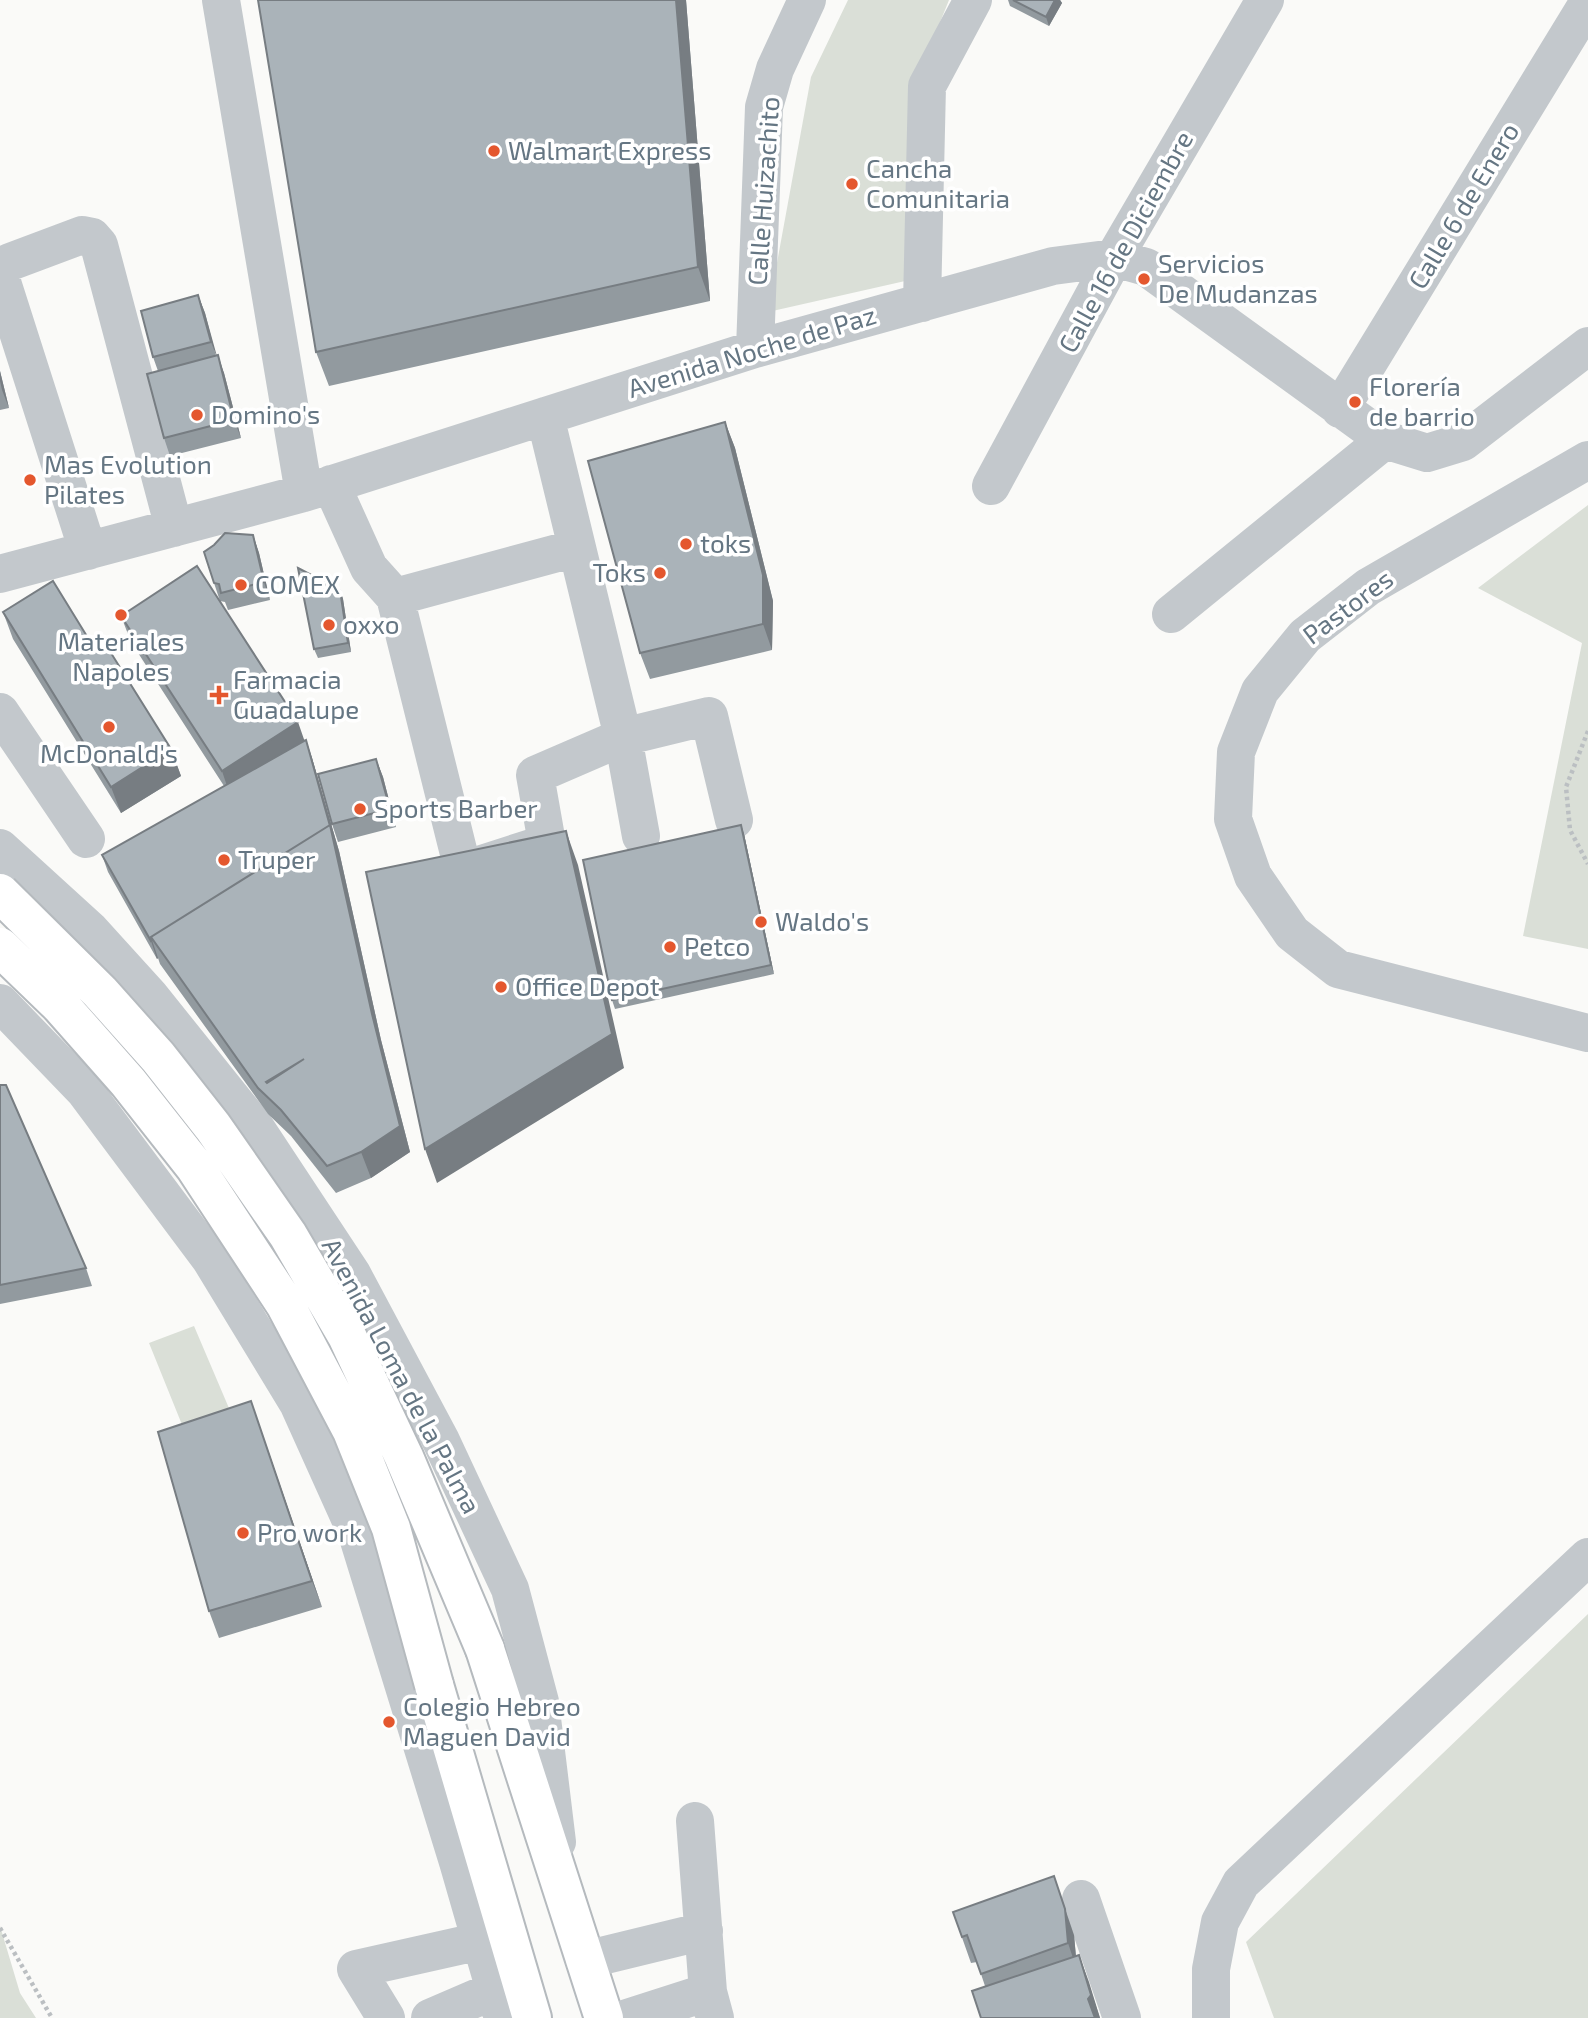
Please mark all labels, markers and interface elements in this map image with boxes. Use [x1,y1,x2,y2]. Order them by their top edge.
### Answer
street label: Calle Huizachito [740,95,785,286]
street label: Calle 6 de Enero [1401,117,1524,294]
street label: Calle 16 de Diciembre [1051,125,1198,357]
place label: Walmart Express [508,134,711,165]
marker: Walmart Express [486,143,502,159]
place label: Cancha Comunitaria [866,152,1010,213]
marker: Cancha Comunitaria [844,176,860,192]
place label: Servicios De Mudanzas [1158,247,1318,308]
marker: Servicios De Mudanzas [1136,271,1152,287]
street label: Avenida Noche de Paz [624,298,879,403]
place label: Florería de barrio [1369,370,1475,431]
marker: Florería de barrio [1347,394,1363,410]
place label: Domino's [211,398,320,429]
marker: Domino's [189,407,205,423]
place label: Mas Evolution Pilates [44,448,212,509]
marker: Mas Evolution Pilates [22,472,38,488]
place label: toks [700,527,751,558]
marker: toks [678,536,694,552]
place label: Toks [593,556,646,587]
street label: Pastores [1296,562,1398,650]
marker: Toks [652,565,668,581]
place label: COMEX [255,568,340,599]
marker: COMEX [233,577,249,593]
marker: Materiales Napoles [113,607,129,623]
place label: oxxo [343,608,399,639]
marker: oxxo [321,617,337,633]
place label: Materiales Napoles [58,625,184,686]
place label: Farmacia Guadalupe [233,663,359,724]
marker: Farmacia Guadalupe [211,687,227,703]
marker: McDonald's [101,719,117,735]
place label: McDonald's [40,737,178,768]
place label: Sports Barber [374,792,538,823]
marker: Sports Barber [352,801,368,817]
place label: Truper [238,843,315,874]
marker: Truper [216,852,232,868]
place label: Waldo's [775,905,869,936]
marker: Waldo's [753,914,769,930]
place label: Petco [684,930,750,961]
marker: Petco [662,939,678,955]
place label: Office Depot [515,970,660,1001]
marker: Office Depot [493,979,509,995]
street label: Avenida Loma de la Palma [316,1232,488,1518]
place label: Pro work [257,1516,362,1547]
marker: Pro work [235,1525,251,1541]
place label: Colegio Hebreo Maguen David [403,1690,581,1751]
marker: Colegio Hebreo Maguen David [381,1714,397,1730]

